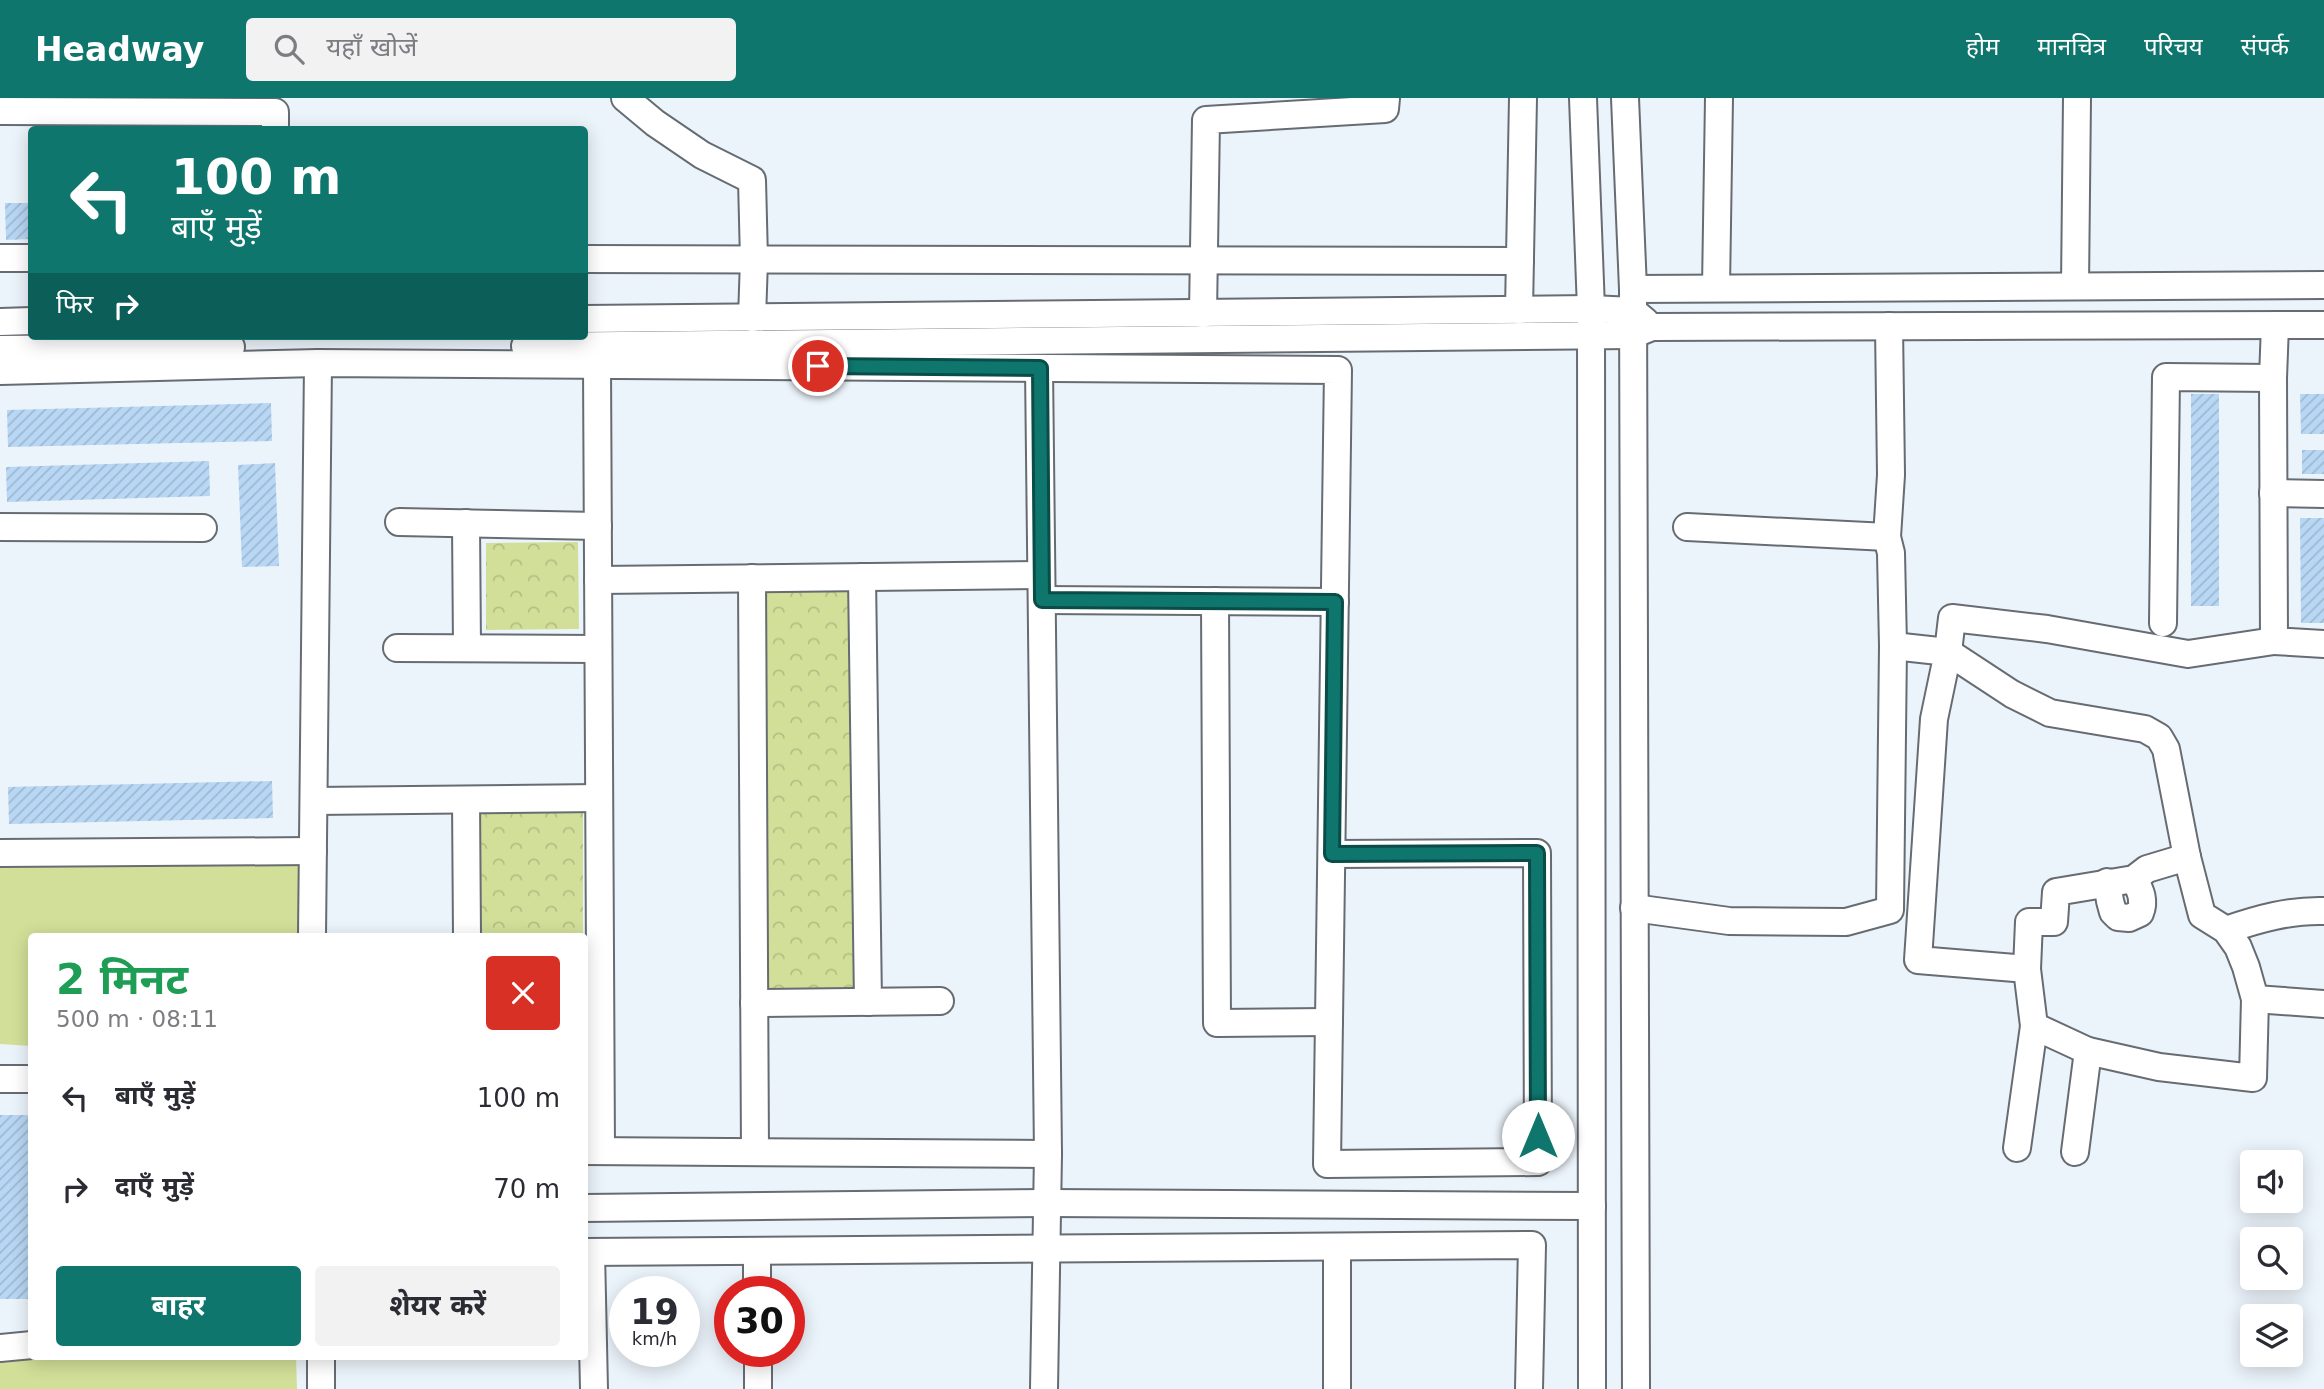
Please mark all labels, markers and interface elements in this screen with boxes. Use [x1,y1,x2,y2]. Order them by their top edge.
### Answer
search box [246,18,736,81]
text: Headway [35,30,204,69]
icon: search [270,30,308,68]
text: यहाँ खोजें [326,32,417,62]
text: होम [1966,33,1999,61]
text: मानचित्र [2037,33,2106,61]
text: परिचय [2144,33,2203,61]
text: संपर्क [2241,33,2289,61]
text: 100 m [171,149,341,206]
icon: left [56,154,147,245]
text: बाएँ मुड़ें [171,208,262,246]
icon: right [107,287,145,325]
text: फिर [56,289,93,319]
pin [788,336,848,396]
icon: arrive [799,347,837,385]
text: 2 मिनट [56,955,188,1004]
button: close [486,956,560,1030]
text: 500 m · 08:11 [56,1006,218,1032]
icon: left [56,1079,94,1117]
text: बाएँ मुड़ें [115,1080,195,1110]
text: 100 m [477,1083,560,1113]
position arrow [1501,1099,1575,1173]
map controls [2240,1150,2303,1367]
button: sound [2240,1150,2303,1213]
icon: right [56,1170,94,1208]
text: दाएँ मुड़ें [115,1171,194,1201]
text: 70 m [493,1174,560,1204]
button: search [2240,1227,2303,1290]
button: बाहर [56,1266,301,1346]
button: शेयर करें [315,1266,560,1346]
speed limit sign: 30 [714,1276,805,1367]
text: 19 [630,1292,679,1332]
button: layers [2240,1304,2303,1367]
text: km/h [632,1328,677,1349]

